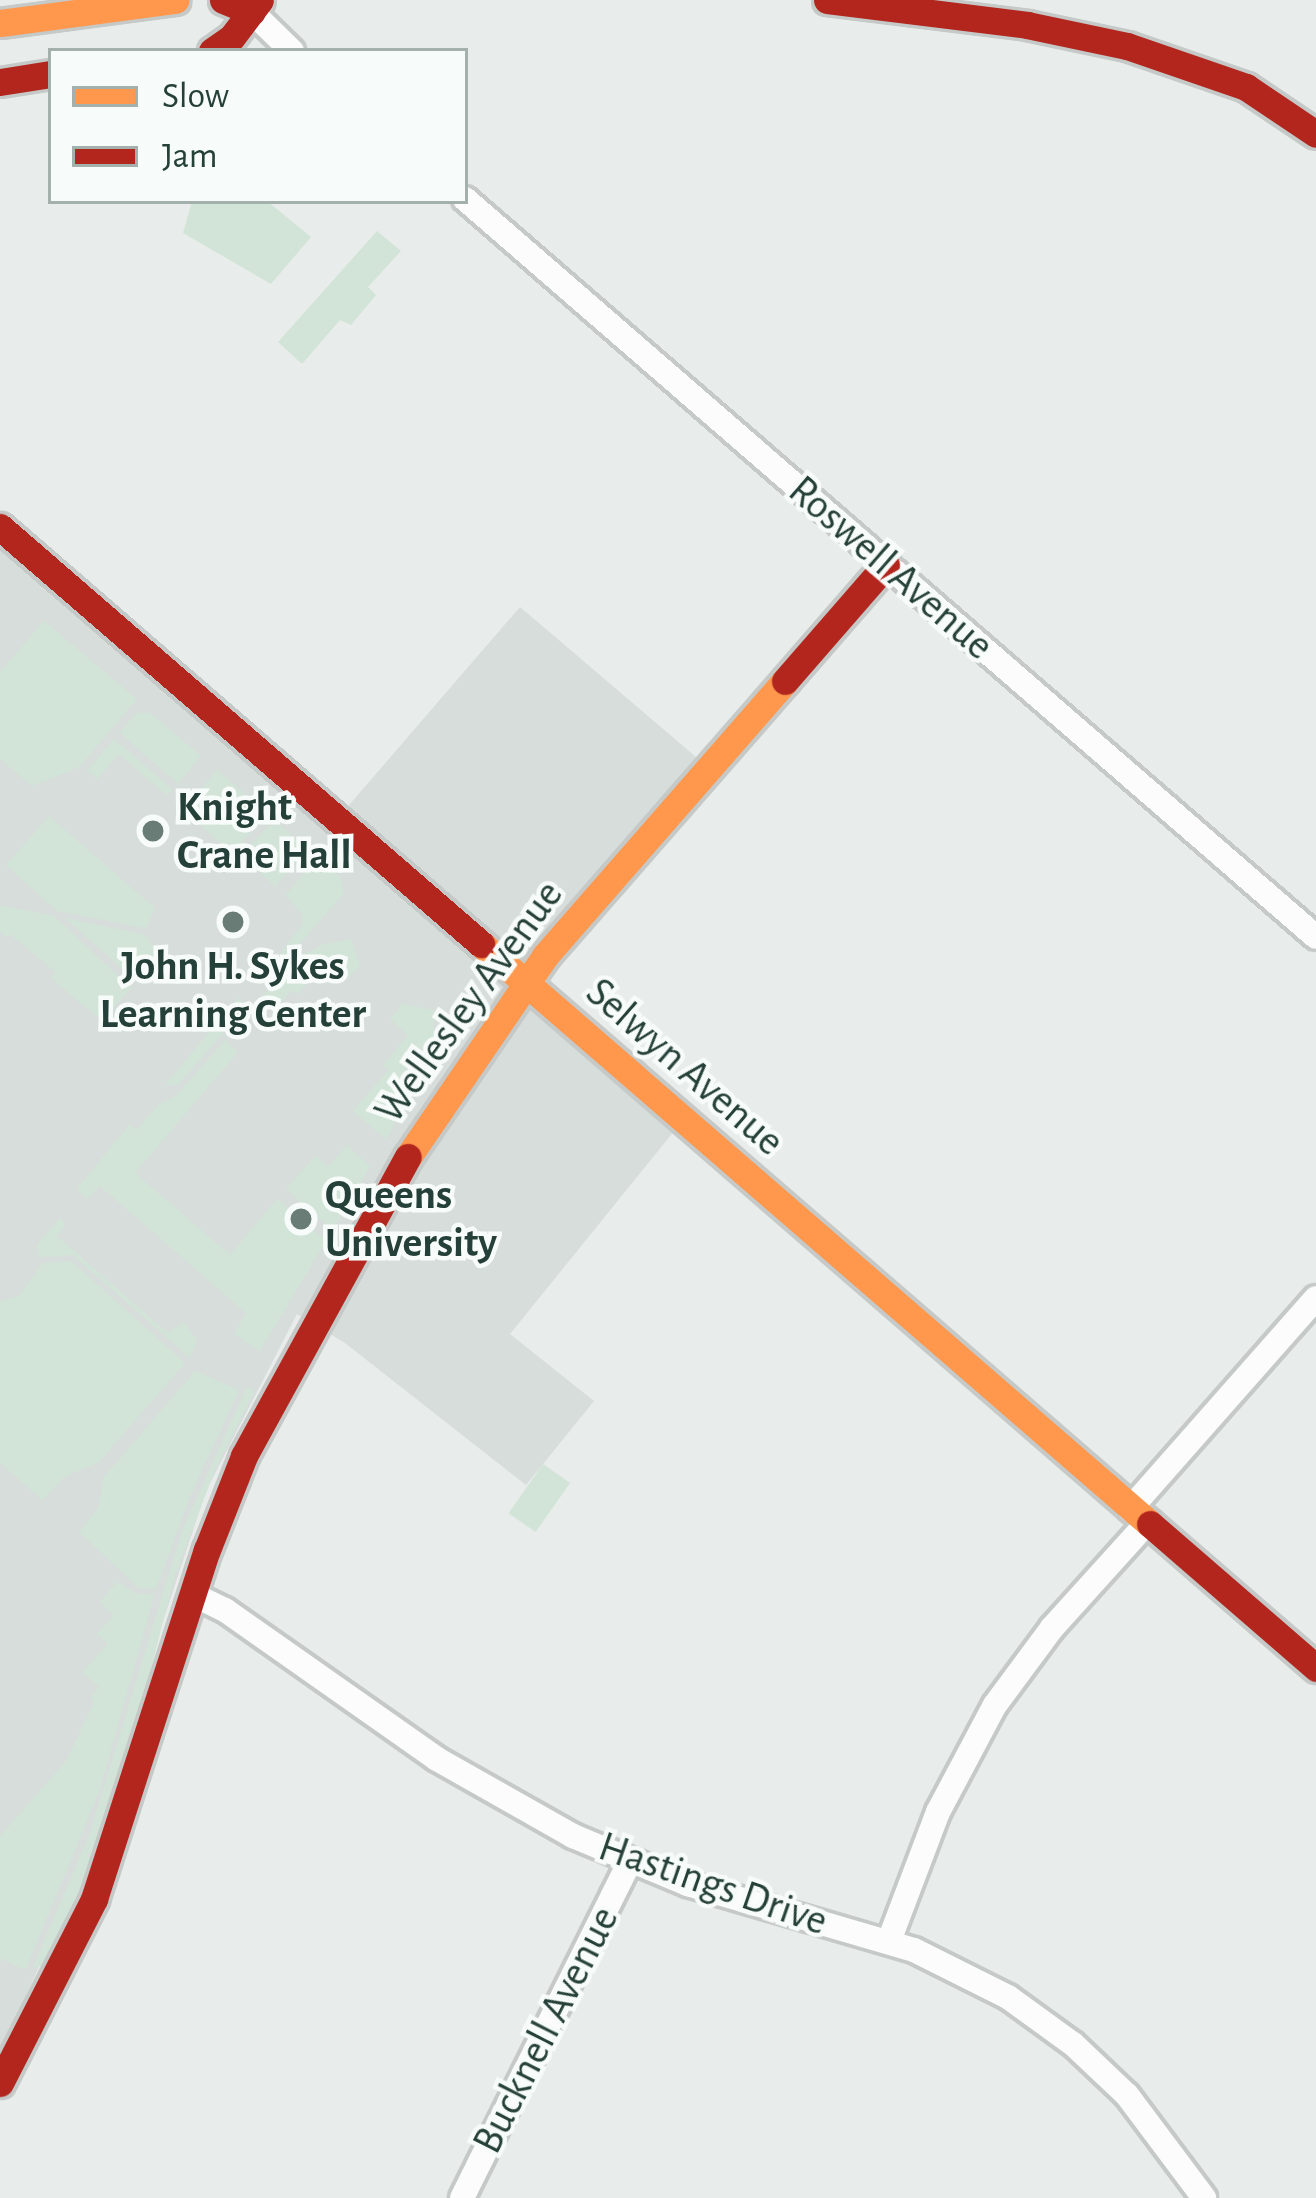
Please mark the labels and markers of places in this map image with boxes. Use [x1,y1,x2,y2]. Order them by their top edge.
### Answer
place label: Knight Crane Hall [177,782,351,880]
marker: Knight Crane Hall [140,818,166,844]
marker: John H. Sykes Learning Center [220,909,246,935]
place label: John H. Sykes Learning Center [100,941,366,1040]
place label: Queens University [325,1170,497,1268]
marker: Queens University [288,1206,314,1232]

